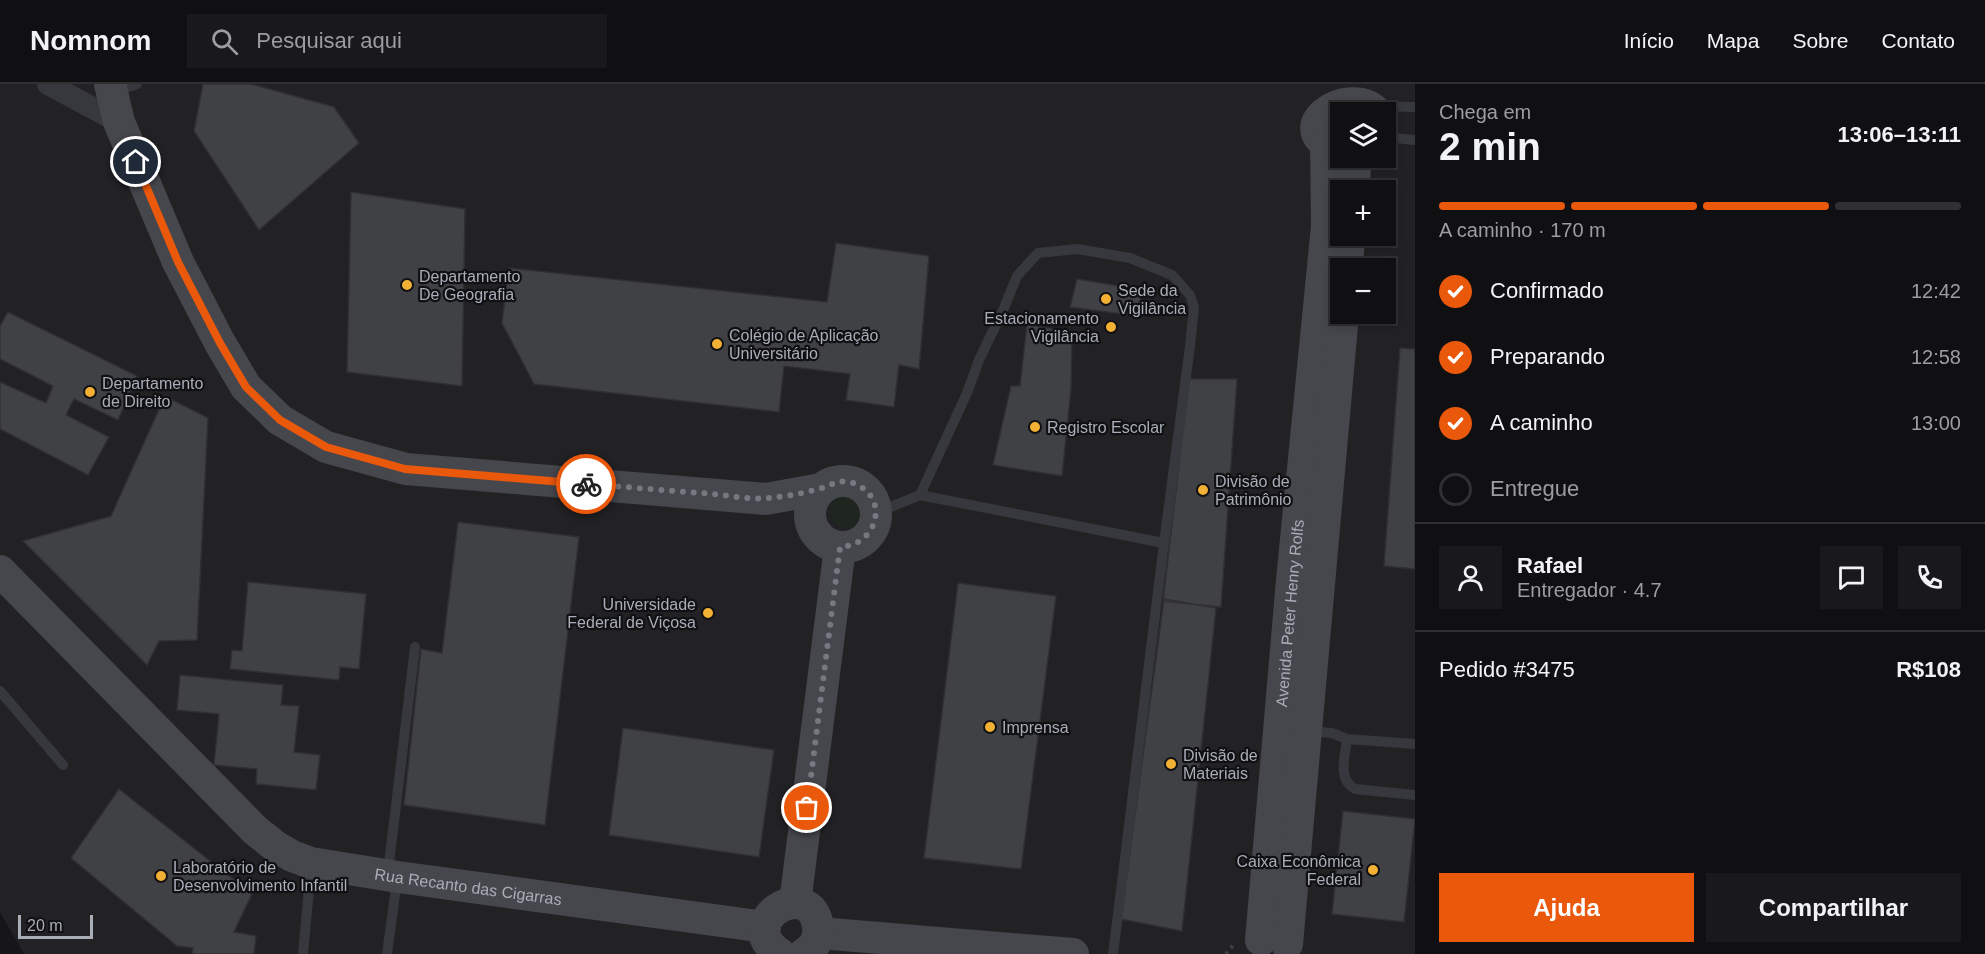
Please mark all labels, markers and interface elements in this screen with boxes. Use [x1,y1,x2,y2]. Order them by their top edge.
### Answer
search box [187,14,607,68]
text: Nomnom [30,25,151,56]
icon: search [208,25,241,58]
text: Pesquisar aqui [256,28,402,53]
text: Início [1624,29,1674,52]
text: Mapa [1707,29,1759,52]
text: Sobre [1792,29,1848,52]
text: Contato [1881,29,1955,52]
text: Chega em [1439,101,1531,123]
map controls [1330,102,1396,324]
button: layers [1330,102,1396,168]
text: 13:06–13:11 [1837,122,1961,147]
text: 2 min [1439,125,1541,168]
pin [110,136,161,187]
icon: home [119,145,152,178]
button: + [1330,180,1396,246]
text: A caminho · 170 m [1439,219,1606,241]
button: − [1330,258,1396,324]
place label: Departamento De Geografia [419,268,520,303]
icon: check [1439,275,1472,308]
marker: Departamento De Geografia [400,278,414,292]
text: Confirmado [1490,278,1604,303]
text: 12:42 [1911,280,1961,302]
place label: Sede da Vigilância [1118,282,1186,317]
marker: Sede da Vigilância [1099,292,1113,306]
place label: Estacionamento Vigilância [984,310,1099,345]
marker: Estacionamento Vigilância [1104,320,1118,334]
place label: Colégio de Aplicação Universitário [729,327,879,362]
marker: Colégio de Aplicação Universitário [710,337,724,351]
icon: check [1439,341,1472,374]
text: Preparando [1490,344,1605,369]
text: 12:58 [1911,346,1961,368]
place label: Departamento de Direito [102,375,203,410]
marker: Departamento de Direito [83,385,97,399]
icon: check [1439,407,1472,440]
text: A caminho [1490,410,1593,435]
text: 13:00 [1911,412,1961,434]
place label: Registro Escolar [1047,419,1165,436]
marker: Registro Escolar [1028,420,1042,434]
courier [556,454,616,514]
icon: bike [570,468,603,501]
place label: Divisão de Patrimônio [1215,473,1292,508]
text: Entregue [1490,476,1579,501]
marker: Divisão de Patrimônio [1196,483,1210,497]
street label: Avenida Peter Henry Rolfs [1273,519,1306,708]
button: person [1439,546,1502,609]
button: chat [1820,546,1883,609]
button: phone [1898,546,1961,609]
text: Rafael [1517,553,1583,578]
text: Entregador · 4.7 [1517,579,1662,601]
place label: Universidade Federal de Viçosa [567,596,696,631]
marker: Universidade Federal de Viçosa [701,606,715,620]
text: Pedido #3475 [1439,657,1575,682]
text: R$108 [1896,657,1961,682]
place label: Imprensa [1002,719,1069,736]
marker: Imprensa [983,720,997,734]
place label: Divisão de Materiais [1183,747,1258,782]
marker: Divisão de Materiais [1164,757,1178,771]
pin [781,782,832,833]
icon: bag [790,791,823,824]
place label: Caixa Econômica Federal [1237,853,1361,888]
place label: Laboratório de Desenvolvimento Infantil [173,859,347,894]
marker: Caixa Econômica Federal [1366,863,1380,877]
street label: Rua Recanto das Cigarras [373,865,563,908]
marker: Laboratório de Desenvolvimento Infantil [154,869,168,883]
button: Ajuda [1439,873,1694,942]
button: Compartilhar [1706,873,1961,942]
scale bar [18,912,93,940]
text: 20 m [27,917,63,934]

